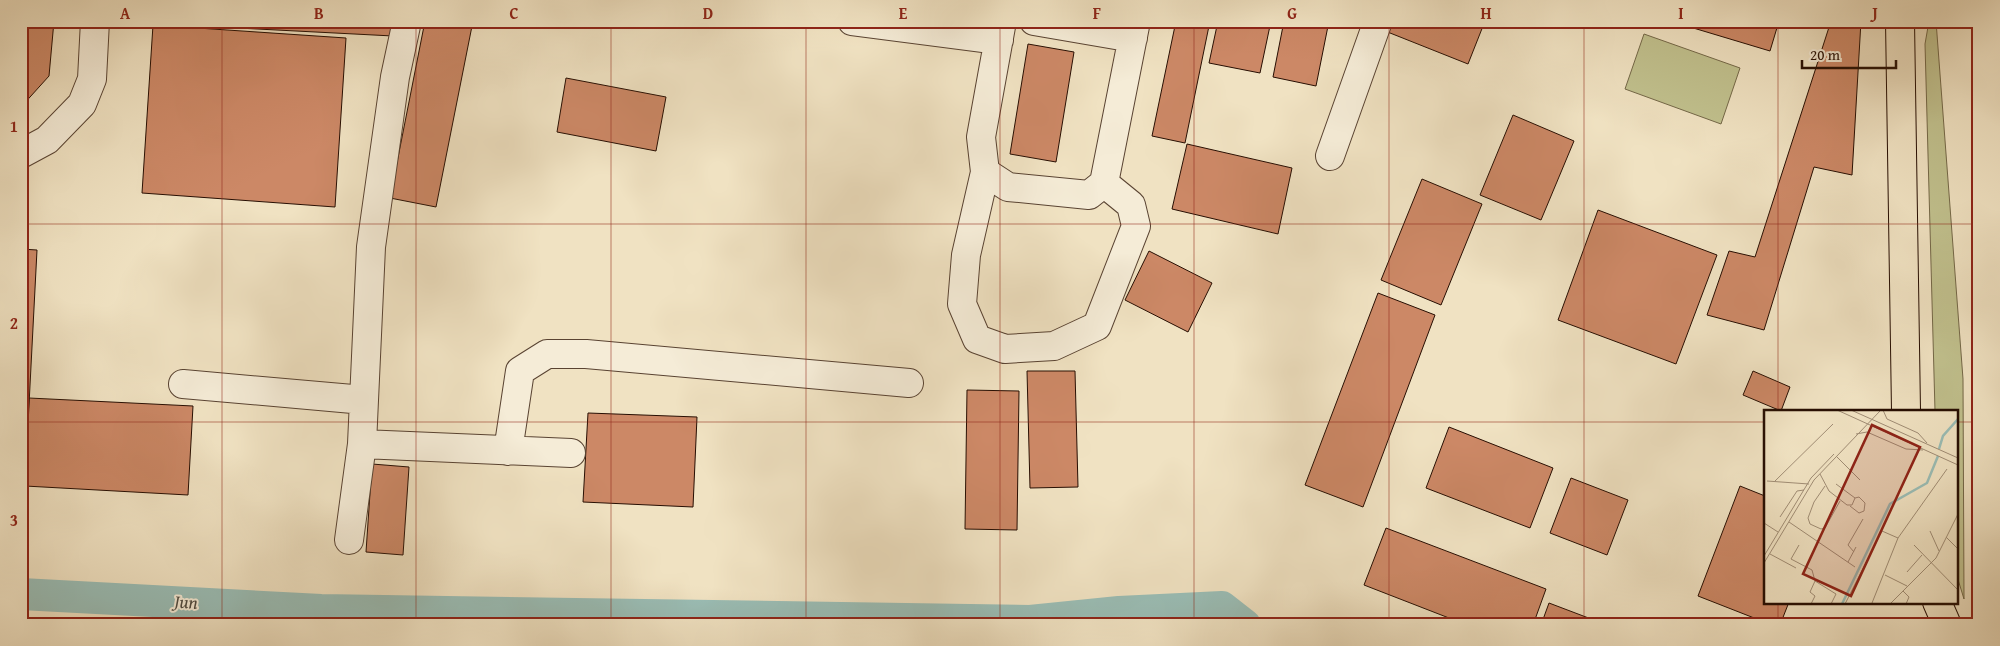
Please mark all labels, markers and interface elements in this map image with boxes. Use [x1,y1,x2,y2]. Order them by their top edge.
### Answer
text: A [120,1,131,25]
text: B [314,1,324,25]
text: C [509,1,519,25]
text: D [703,1,713,25]
text: E [899,1,908,25]
text: F [1093,1,1101,25]
text: G [1287,1,1297,25]
text: H [1480,1,1492,25]
text: I [1678,1,1684,25]
text: J [1869,1,1878,25]
scale bar [1802,38,1896,70]
text: 20 m [1810,44,1841,65]
text: 1 [10,114,18,138]
text: 2 [10,311,18,335]
inset map [1764,410,1958,604]
text: 3 [10,508,18,532]
water label: Jun [171,587,199,616]

